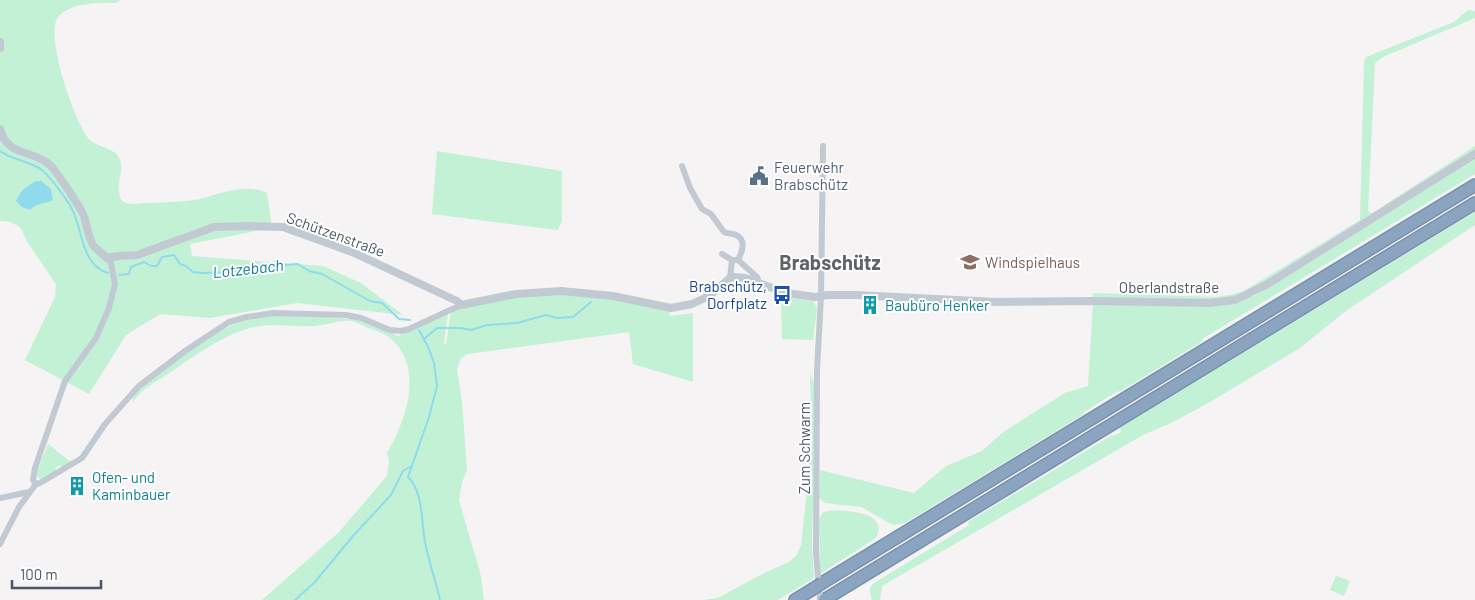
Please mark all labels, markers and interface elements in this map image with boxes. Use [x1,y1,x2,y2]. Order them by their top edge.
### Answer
place label: Feuerwehr Brabschütz [774,158,848,193]
public building icon: Feuerwehr Brabschütz [748,165,770,187]
street label: Schützenstraße [284,208,388,260]
district label: Brabschütz [779,250,881,274]
school or university icon: Windspielhaus [959,251,981,273]
place label: Windspielhaus [985,253,1080,271]
water label: Lotzebach [212,255,284,281]
place label: Brabschütz, Dorfplatz [689,277,767,312]
street label: Oberlandstraße [1119,278,1219,296]
bus stop icon: Brabschütz, Dorfplatz [771,284,793,306]
building icon: Baubüro Henker [859,294,881,316]
place label: Baubüro Henker [885,296,990,314]
street label: Zum Schwarm [795,402,813,494]
place label: Ofen- und Kaminbauer [92,468,171,503]
building icon: Ofen- und Kaminbauer [66,475,88,497]
scale bar [12,558,101,590]
text: 100 m [20,565,58,583]

